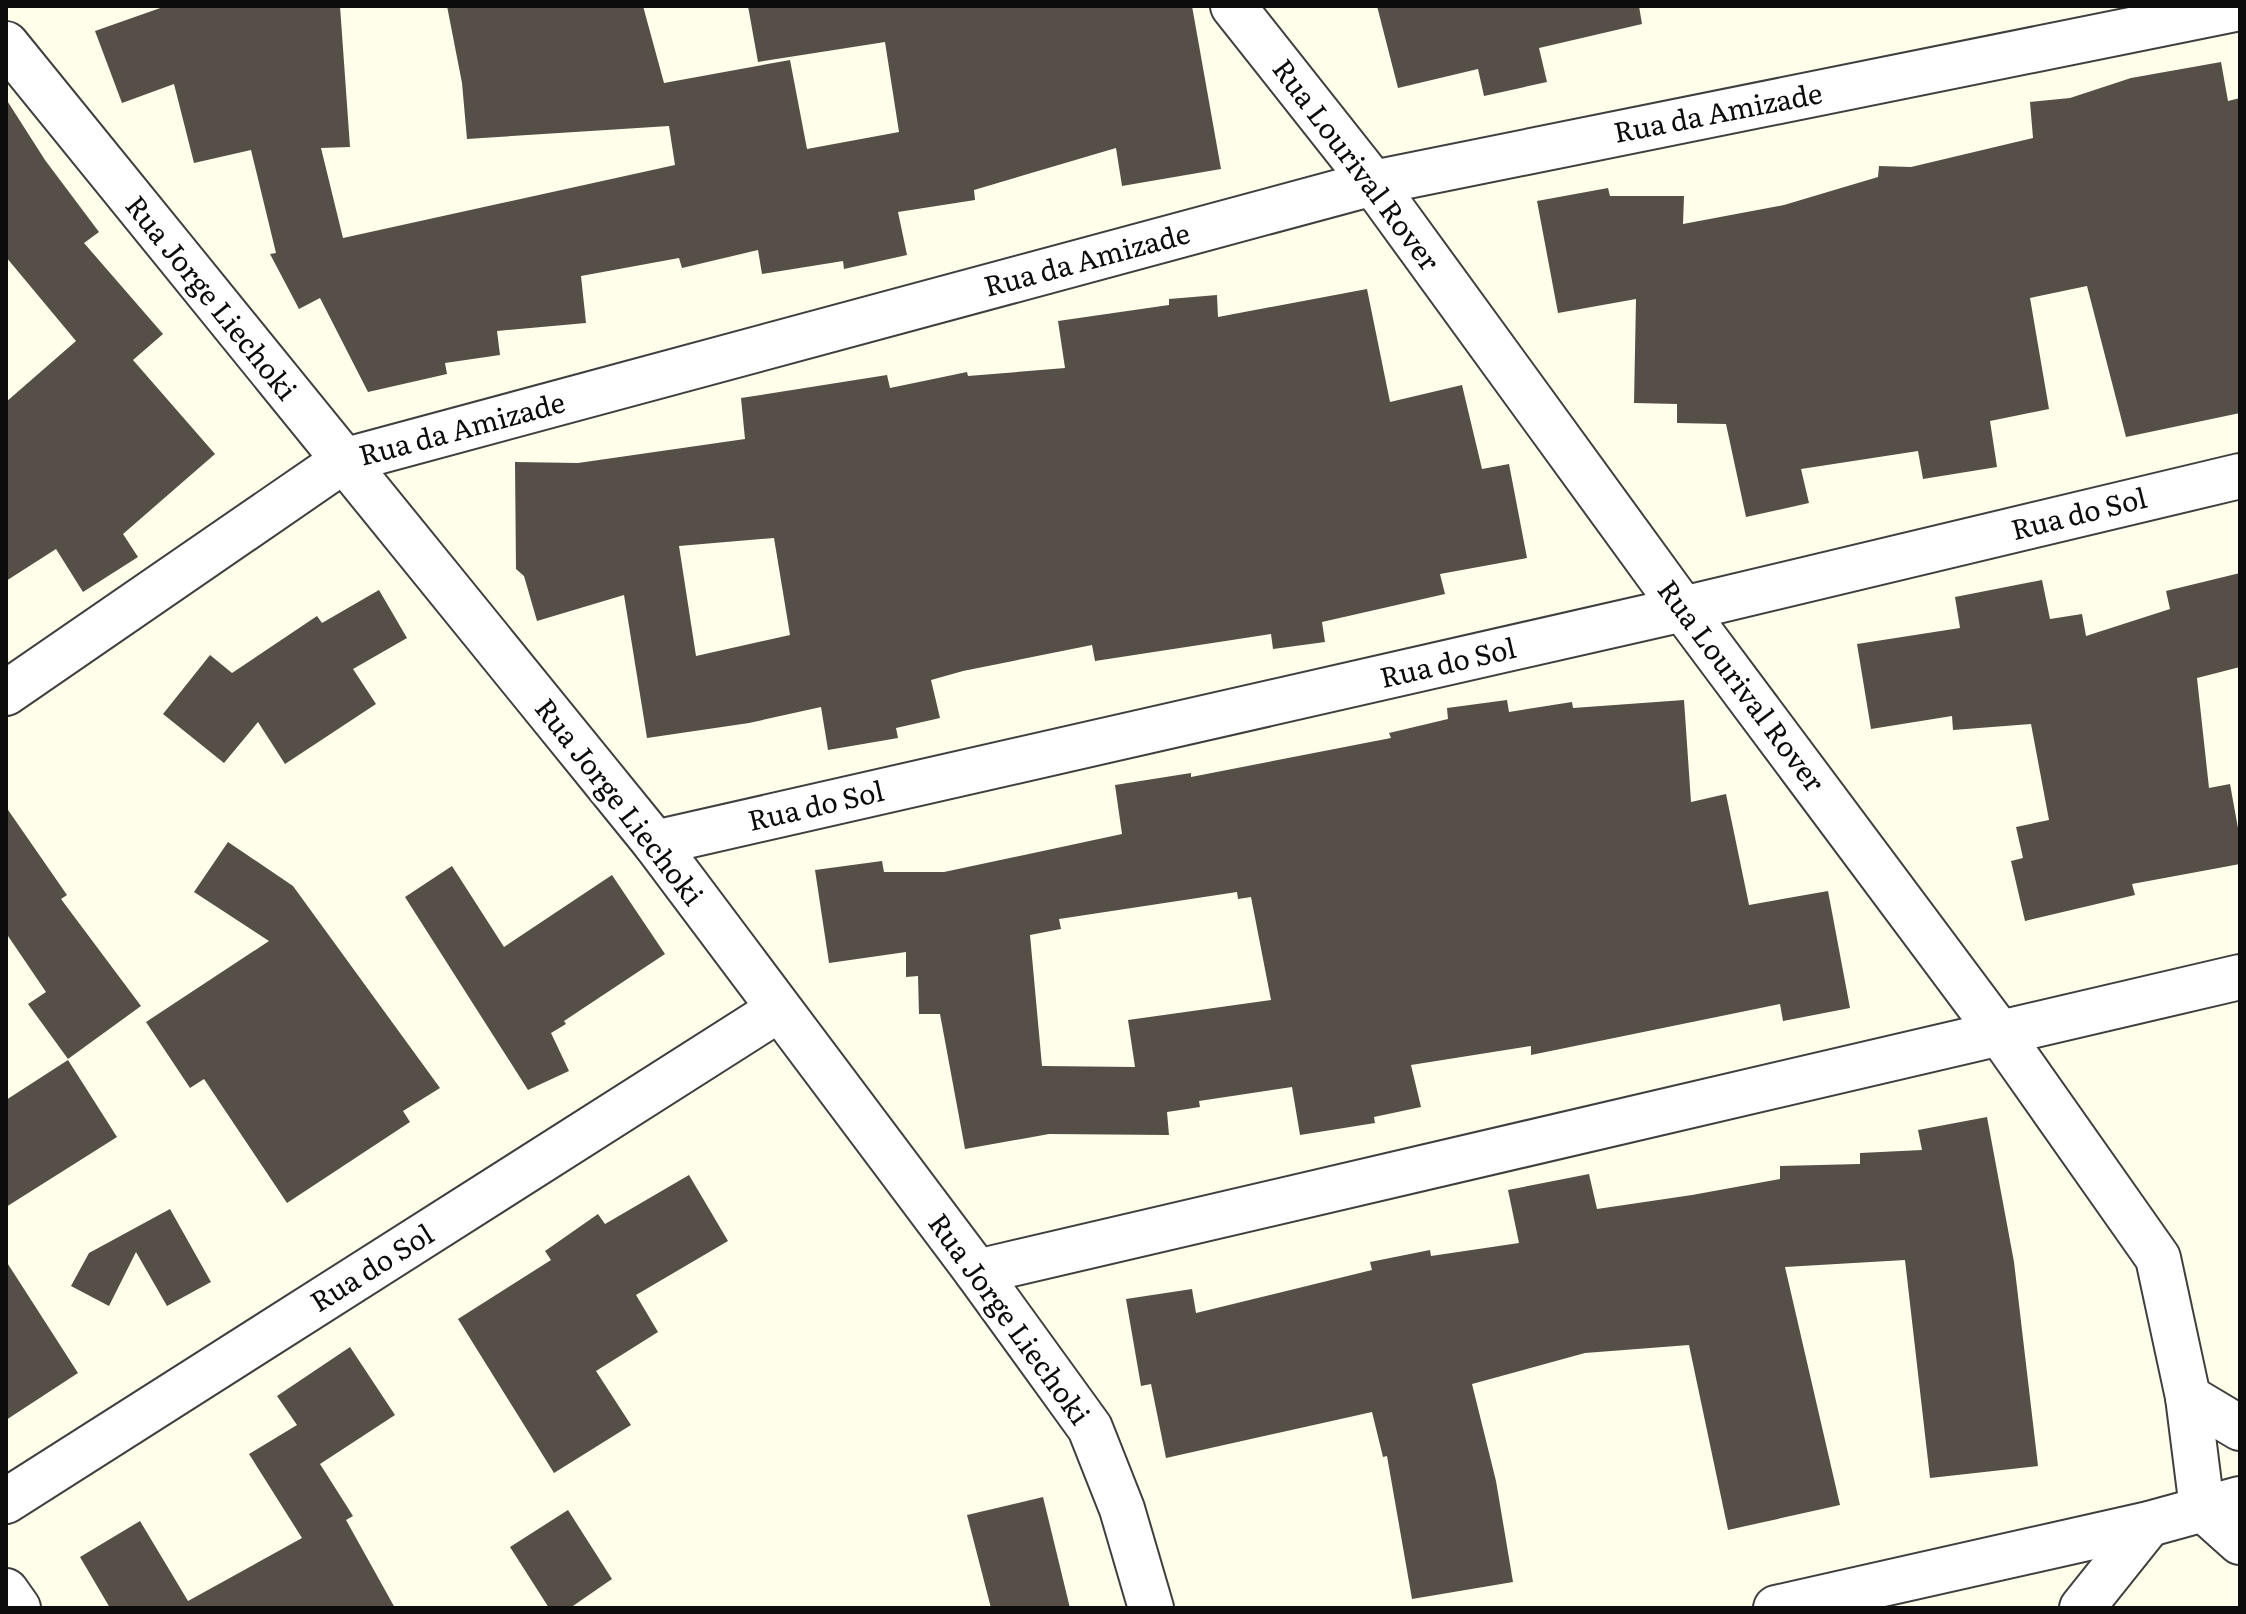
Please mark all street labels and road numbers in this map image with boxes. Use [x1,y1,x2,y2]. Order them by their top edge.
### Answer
street label: Rua Lourival Rover [1264,49,1452,279]
street label: Rua da Amizade [1610,70,1826,152]
street label: Rua Jorge Liechoki [117,185,308,408]
street label: Rua da Amizade [979,210,1194,306]
street label: Rua da Amizade [354,379,569,475]
street label: Rua do Sol [2006,475,2151,549]
street label: Rua Lourival Rover [1649,570,1837,800]
street label: Rua do Sol [1375,625,1520,697]
street label: Rua Jorge Liechoki [526,688,715,913]
street label: Rua do Sol [743,768,888,840]
street label: Rua Jorge Liechoki [919,1203,1102,1432]
street label: Rua do Sol [301,1212,441,1321]

